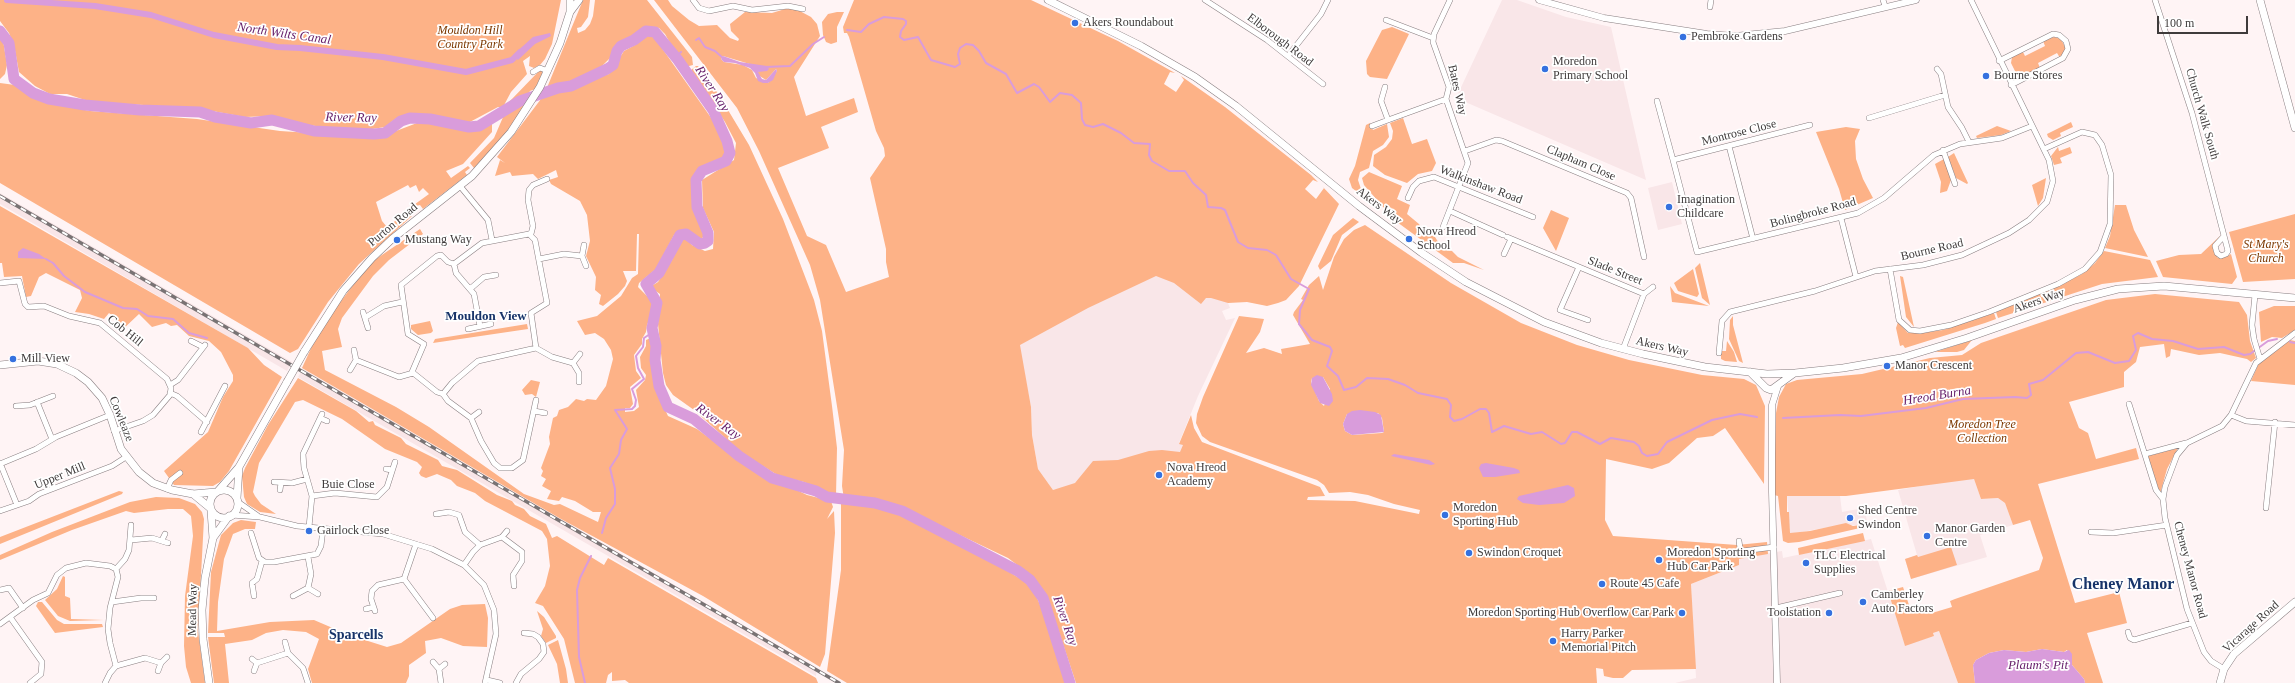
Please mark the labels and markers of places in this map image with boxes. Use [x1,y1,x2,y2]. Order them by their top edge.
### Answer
place label: Akers Roundabout [1083,16,1173,30]
marker: Akers Roundabout [1070,18,1080,28]
place label: Pembroke Gardens [1691,30,1783,44]
marker: Pembroke Gardens [1678,32,1688,42]
place label: Moredon Primary School [1553,55,1628,83]
marker: Moredon Primary School [1540,64,1550,74]
place label: Bourne Stores [1994,69,2062,83]
marker: Bourne Stores [1981,71,1991,81]
place label: Imagination Childcare [1677,193,1735,221]
marker: Imagination Childcare [1664,202,1674,212]
place label: Nova Hreod School [1417,225,1476,253]
place label: Mustang Way [405,233,472,247]
marker: Nova Hreod School [1404,234,1414,244]
marker: Mustang Way [392,235,402,245]
place label: Mill View [21,352,70,366]
marker: Mill View [8,354,18,364]
place label: Manor Crescent [1895,359,1972,373]
marker: Manor Crescent [1882,361,1892,371]
place label: Nova Hreod Academy [1167,461,1226,489]
marker: Nova Hreod Academy [1154,470,1164,480]
place label: Moredon Sporting Hub [1453,501,1518,529]
place label: Shed Centre Swindon [1858,504,1917,532]
marker: Moredon Sporting Hub [1440,510,1450,520]
marker: Shed Centre Swindon [1845,513,1855,523]
place label: Manor Garden Centre [1935,522,2005,550]
place label: Gairlock Close [317,524,389,538]
marker: Gairlock Close [304,526,314,536]
marker: Manor Garden Centre [1922,531,1932,541]
place label: Swindon Croquet [1477,546,1561,560]
place label: Moredon Sporting Hub Car Park [1667,546,1755,574]
marker: Swindon Croquet [1464,548,1474,558]
place label: TLC Electrical Supplies [1814,549,1886,577]
marker: Moredon Sporting Hub Car Park [1654,555,1664,565]
marker: TLC Electrical Supplies [1801,558,1811,568]
place label: Route 45 Cafe [1610,577,1679,591]
marker: Route 45 Cafe [1597,579,1607,589]
place label: Camberley Auto Factors [1871,588,1933,616]
marker: Camberley Auto Factors [1858,597,1868,607]
place label: Moredon Sporting Hub Overflow Car Park [1468,606,1674,620]
place label: Toolstation [1767,606,1821,620]
marker: Moredon Sporting Hub Overflow Car Park [1677,608,1687,618]
marker: Toolstation [1824,608,1834,618]
place label: Harry Parker Memorial Pitch [1561,627,1636,655]
marker: Harry Parker Memorial Pitch [1548,636,1558,646]

